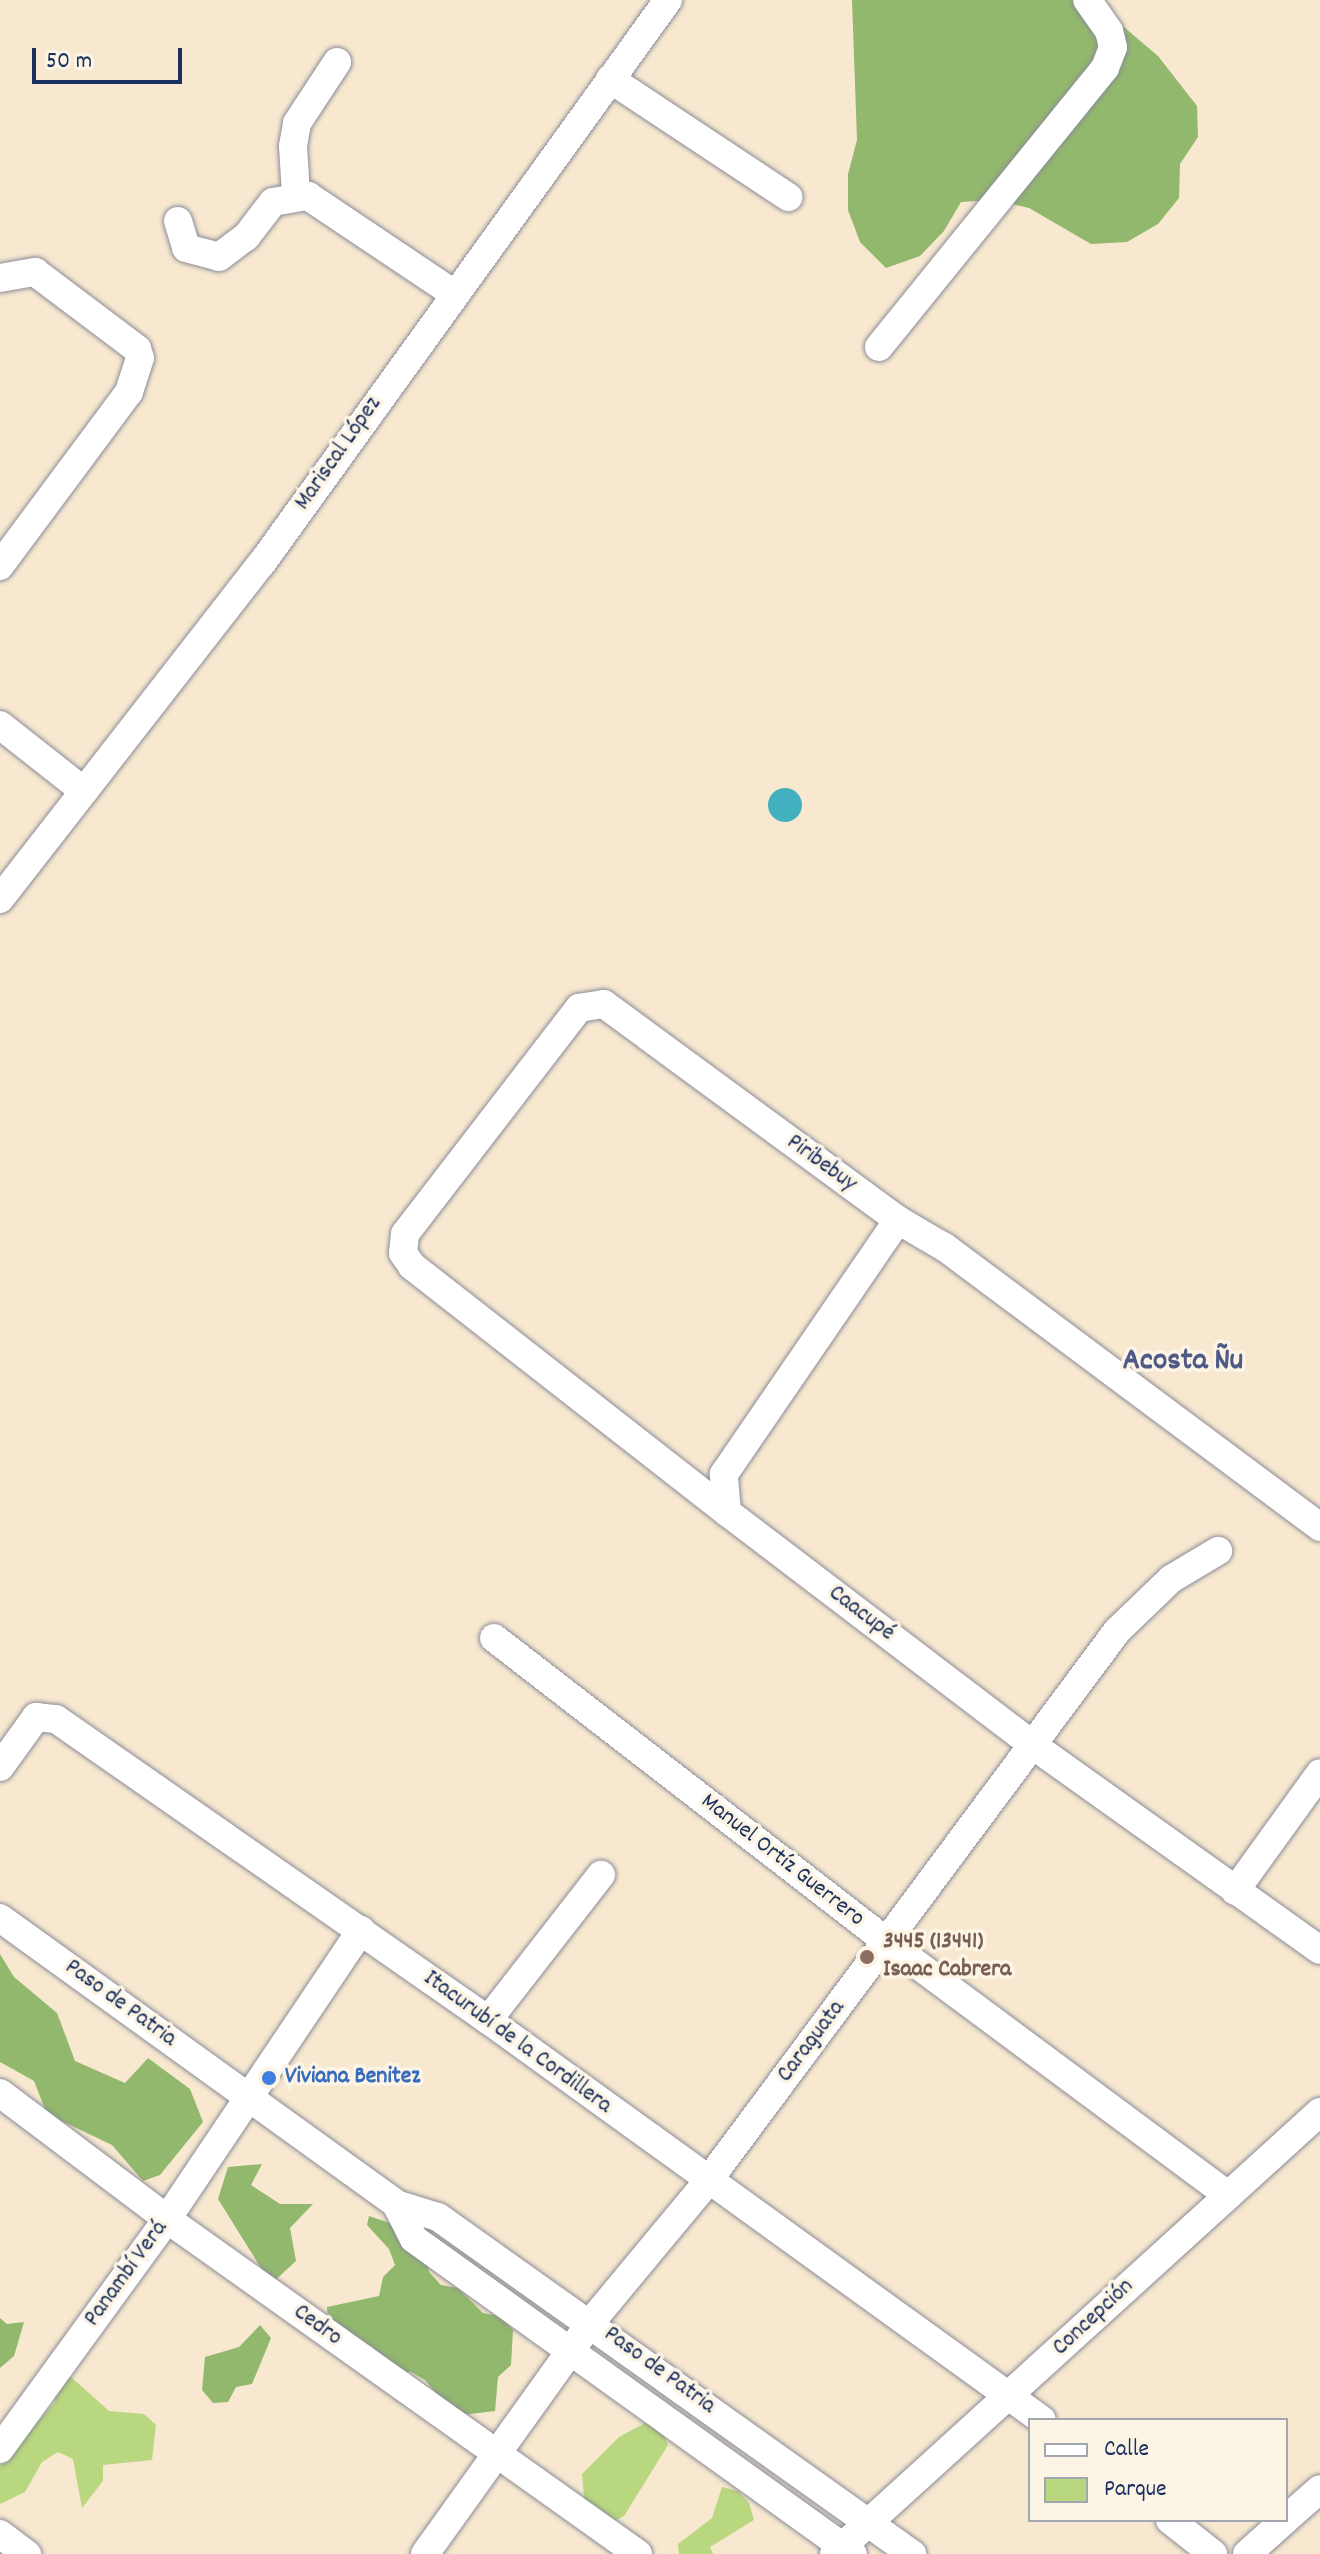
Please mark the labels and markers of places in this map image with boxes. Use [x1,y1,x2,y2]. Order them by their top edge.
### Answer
place label: 3445 (13441) Isaac Cabrera [883,1929,1011,1985]
marker: 3445 (13441) Isaac Cabrera [858,1948,876,1966]
place label: Viviana Benitez [285,2064,420,2092]
marker: Viviana Benitez [260,2069,278,2087]

